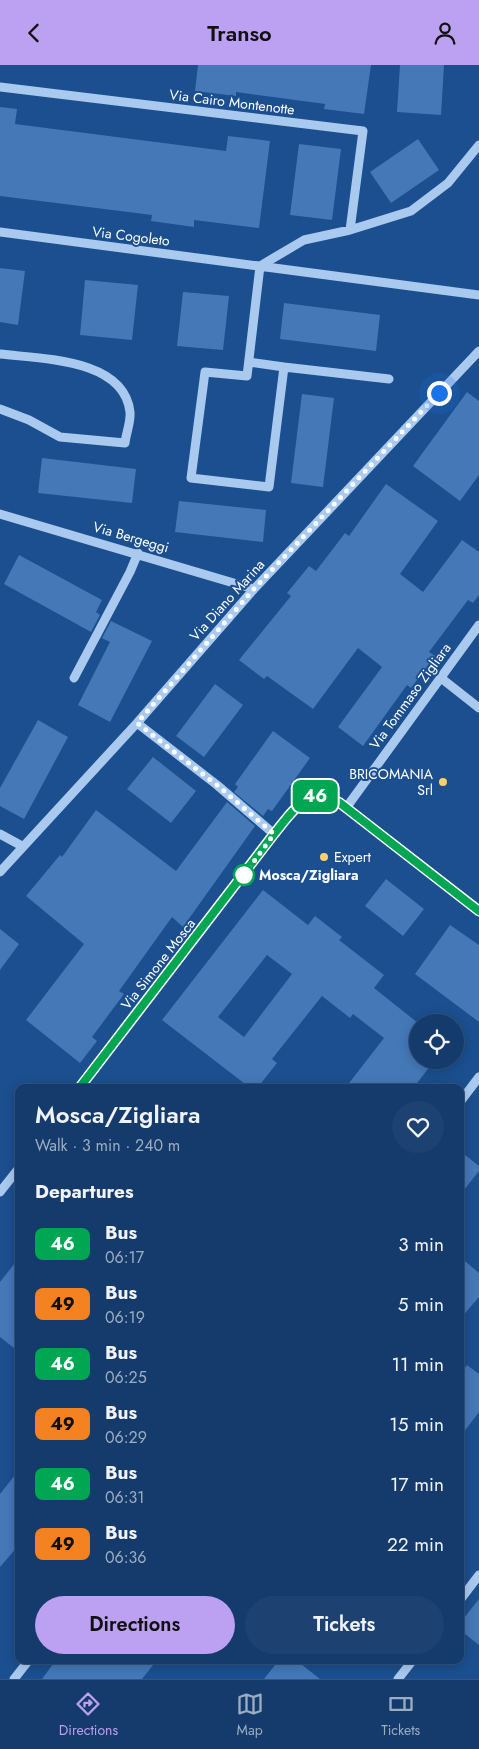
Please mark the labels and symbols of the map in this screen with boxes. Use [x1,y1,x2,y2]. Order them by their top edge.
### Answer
street label: Via Cairo Montenotte [168,84,296,120]
street label: Via Cogoleto [91,221,171,251]
your location [427,381,452,406]
street label: Via Bergeggi [91,517,171,557]
street label: Via Diano Marina [185,555,269,645]
street label: Via Tommaso Zigliara [365,639,455,753]
place label: BRICOMANIA Srl [349,764,434,800]
marker: BRICOMANIA Srl [437,776,449,788]
line badge: 46 [292,780,338,812]
place label: Expert [334,847,372,867]
marker: Expert [318,851,330,863]
marker: Mosca/Zigliara [233,864,255,886]
place label: Mosca/Zigliara [259,865,359,885]
street label: Via Simone Mosca [116,914,200,1014]

